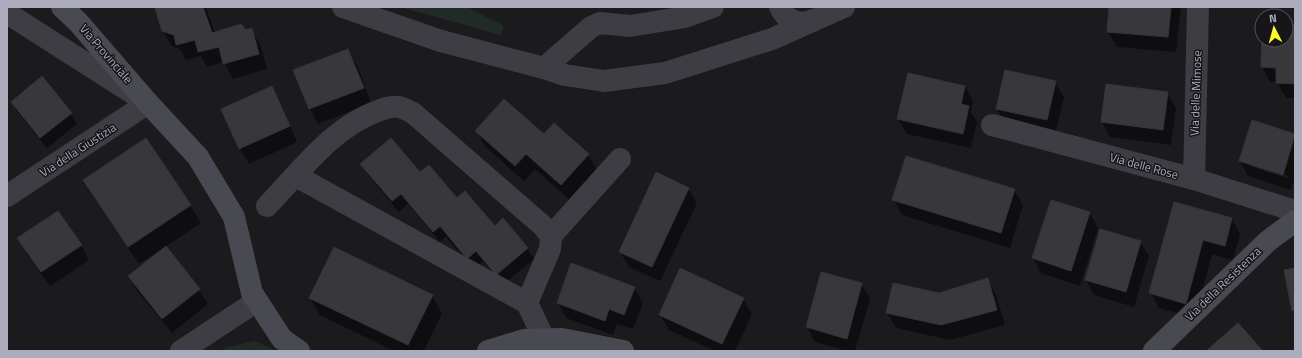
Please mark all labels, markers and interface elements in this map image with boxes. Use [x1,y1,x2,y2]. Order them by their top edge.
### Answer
north arrow [1254,8,1294,48]
text: N [1268,10,1278,26]
street label: Via Provinciale [75,20,138,88]
street label: Via delle Mimose [1185,50,1206,136]
street label: Via della Giustizia [36,118,120,181]
street label: Via delle Rose [1108,147,1180,184]
street label: Via della Resistenza [1180,242,1265,325]

